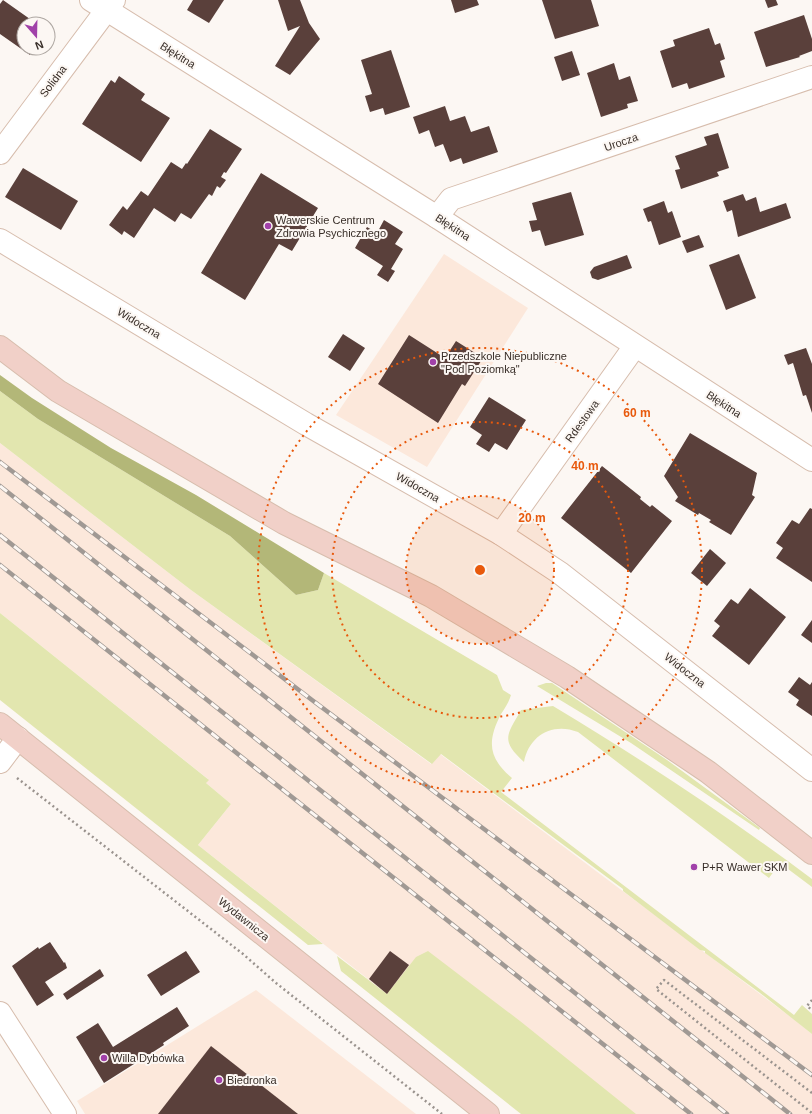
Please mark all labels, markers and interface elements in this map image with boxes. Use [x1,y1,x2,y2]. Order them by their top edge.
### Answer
north arrow [16,16,56,56]
text: N [34,38,45,52]
street label: Błękitna [158,40,199,71]
street label: Solidna [37,62,69,99]
street label: Urocza [603,130,640,153]
street label: Błękitna [433,211,473,243]
place label: Wawerskie Centrum Zdrowia Psychicznego [276,214,386,239]
marker: Wawerskie Centrum Zdrowia Psychicznego [263,221,273,231]
street label: Widoczna [115,305,164,341]
place label: Przedszkole Niepubliczne "Pod Poziomką" [441,350,567,375]
marker: Przedszkole Niepubliczne "Pod Poziomką" [428,357,438,367]
street label: Błękitna [704,388,744,420]
street label: Rdestowa [563,397,602,444]
text: 60 m [623,406,651,420]
text: 40 m [571,459,599,473]
street label: Widoczna [394,470,443,505]
text: 20 m [518,511,546,525]
centre of rings [473,563,487,577]
street label: Widoczna [662,650,708,690]
place label: P+R Wawer SKM [702,861,787,873]
marker: P+R Wawer SKM [689,862,699,872]
street label: Wydawnicza [216,895,272,944]
place label: Willa Dybówka [112,1052,185,1064]
marker: Willa Dybówka [99,1053,109,1063]
place label: Biedronka [227,1074,277,1086]
marker: Biedronka [214,1075,224,1085]

